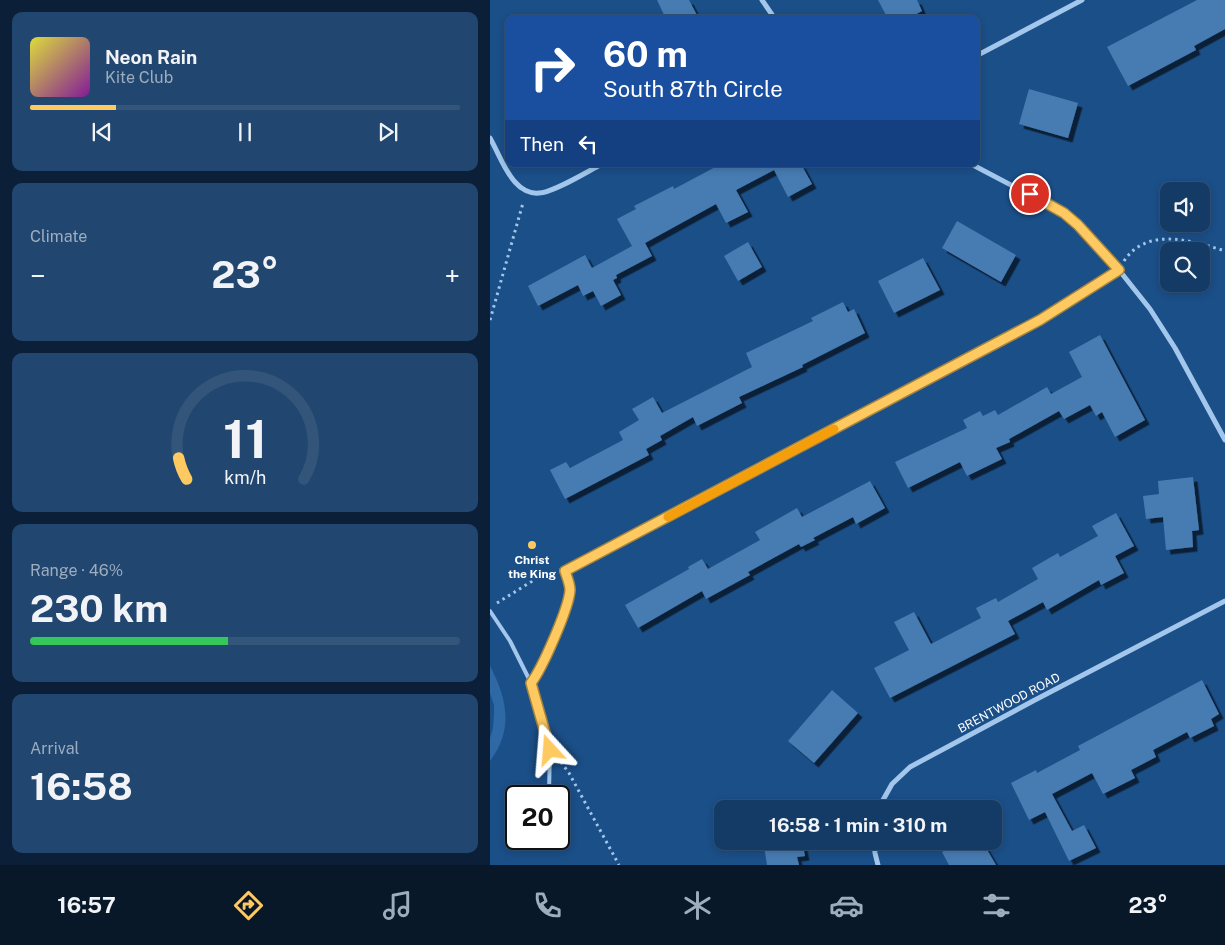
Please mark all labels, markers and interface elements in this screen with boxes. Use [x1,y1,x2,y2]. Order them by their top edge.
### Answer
text: 60 m [603,34,688,75]
icon: right [520,35,585,100]
text: Neon Rain [105,46,197,68]
text: Kite Club [105,68,173,87]
text: South 87th Circle [603,76,783,102]
icon: previous [88,118,116,146]
icon: pause [231,118,259,146]
icon: next [374,118,402,146]
icon: left [574,130,602,158]
text: Then [520,133,564,155]
pin [1009,173,1051,215]
icon: arrive [1016,180,1044,208]
map controls [1160,182,1210,292]
button: sound [1160,182,1210,232]
text: Climate [30,227,87,246]
button: search [1160,242,1210,292]
text: 23° [211,252,279,297]
text: − [30,259,46,292]
text: + [444,259,460,292]
text: 11 [223,409,267,470]
text: km/h [224,467,266,488]
marker: Christ the King [526,539,538,551]
place label: Christ the King [508,553,557,581]
text: Range · 46% [30,561,123,580]
text: 230 km [30,586,168,631]
street label: BRENTWOOD ROAD [956,670,1062,736]
position arrow [523,723,575,775]
text: Arrival [30,739,79,758]
text: 16:58 [30,764,133,809]
speed limit sign: 20 [505,785,570,850]
text: 16:58 · 1 min · 310 m [769,814,947,836]
icon: directions [231,888,266,923]
icon: music [380,888,415,923]
icon: phone [530,888,565,923]
icon: climate [680,888,715,923]
icon: car [829,888,864,923]
icon: filters [979,888,1014,923]
text: 16:57 [57,892,116,918]
text: 23° [1129,892,1168,918]

